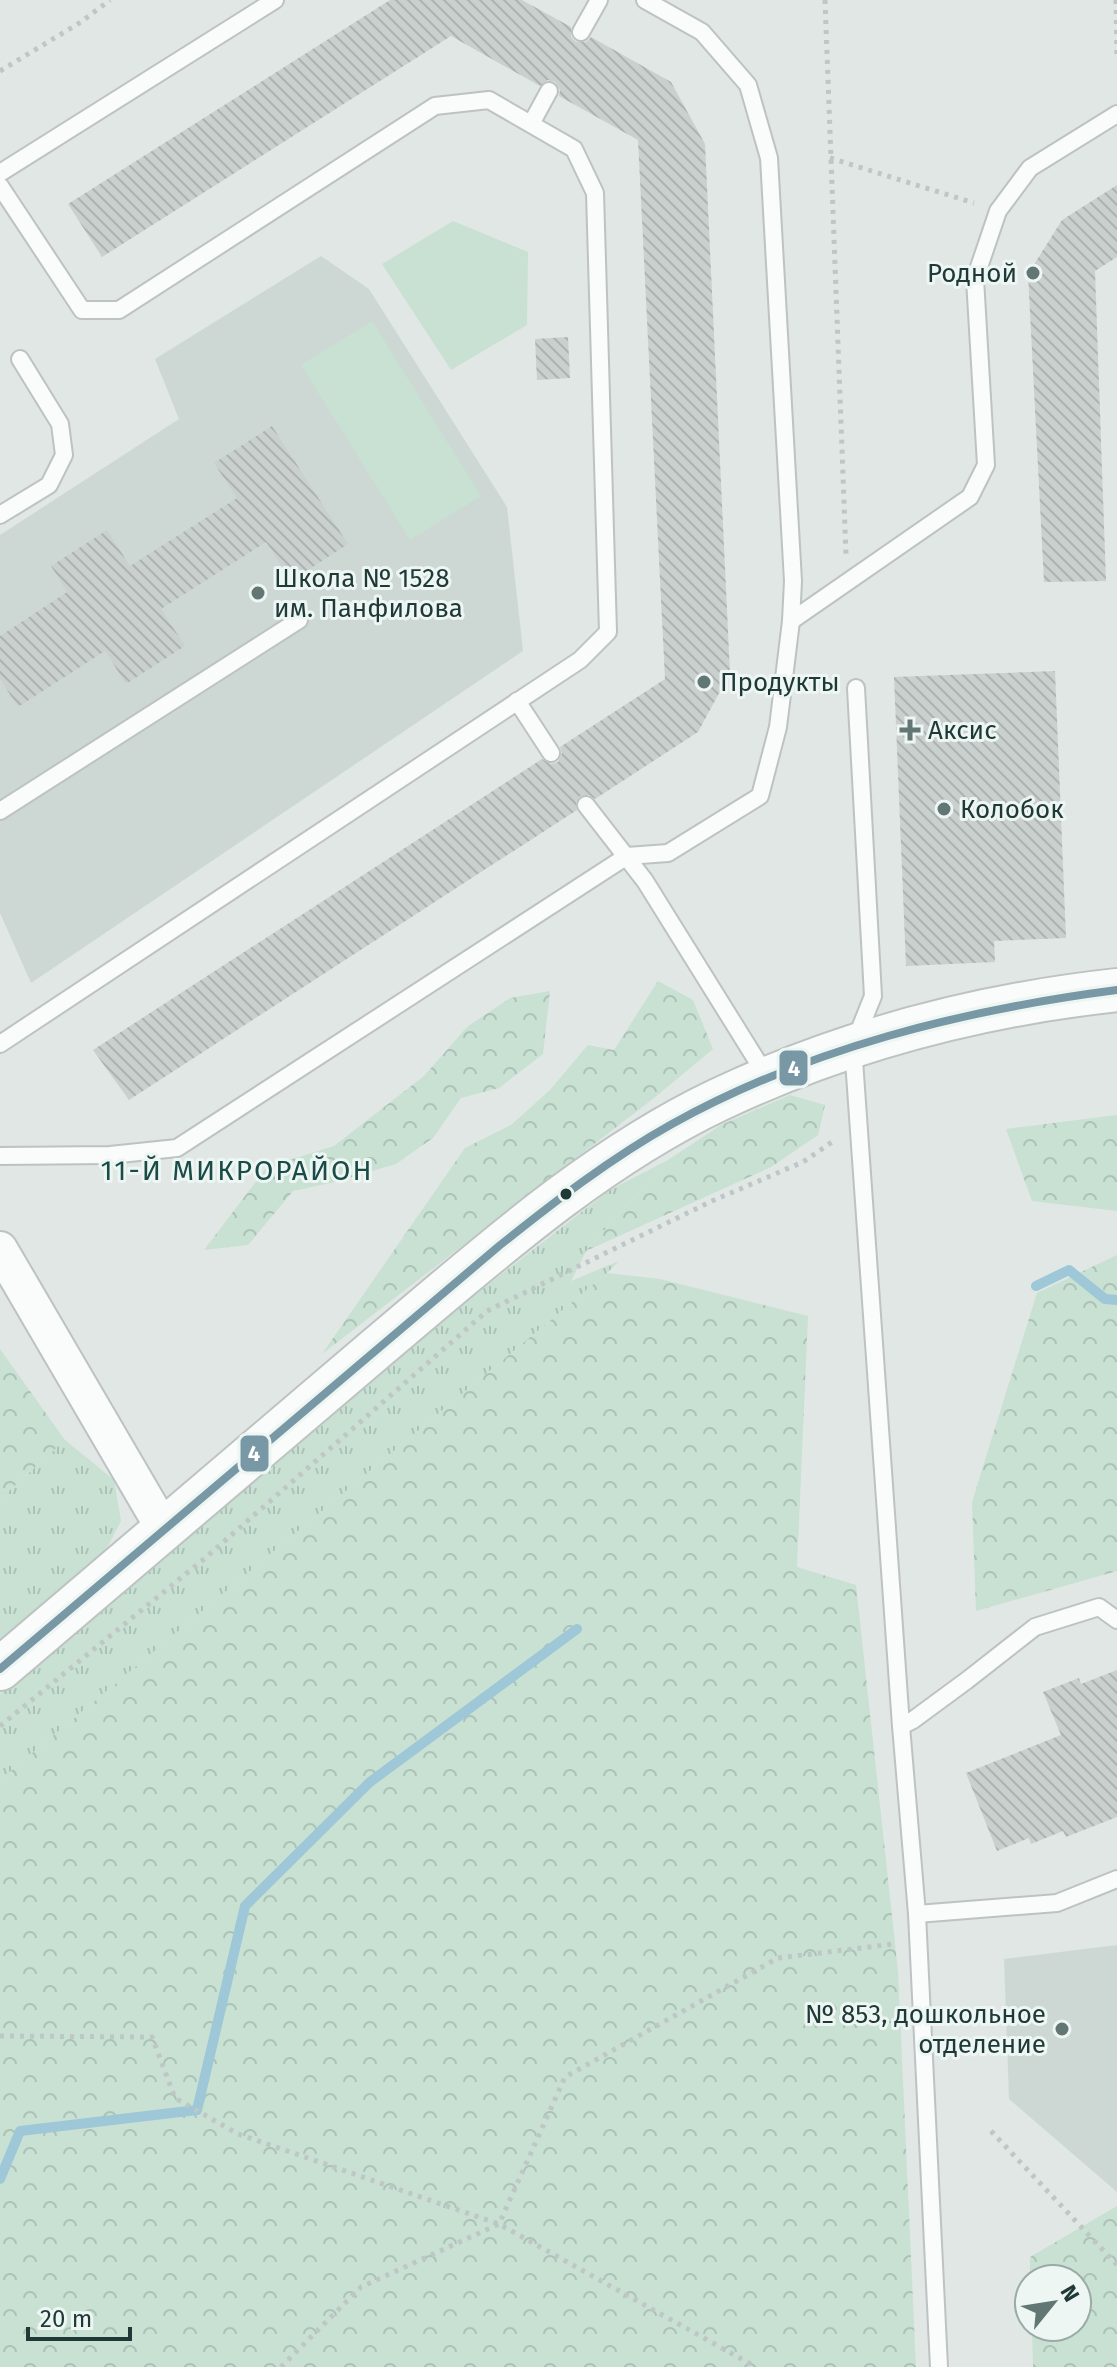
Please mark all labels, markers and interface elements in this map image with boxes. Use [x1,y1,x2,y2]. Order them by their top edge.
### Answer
place label: Родной [927,258,1017,289]
marker: Родной [1024,264,1042,282]
place label: Школа № 1528 им. Панфилова [274,563,463,624]
marker: Школа № 1528 им. Панфилова [249,584,267,602]
place label: Продукты [720,667,840,698]
marker: Продукты [695,673,713,691]
place label: Аксис [928,715,997,746]
marker: Аксис [899,719,921,741]
place label: Колобок [960,794,1064,825]
marker: Колобок [935,800,953,818]
line badge: 4 [778,1049,809,1087]
text: 4 [788,1055,800,1082]
district label: 11-Й МИКРОРАЙОН [101,1154,373,1187]
unlabelled marker [558,1186,574,1202]
line badge: 4 [239,1434,270,1473]
text: 4 [248,1440,260,1467]
place label: № 853, дошкольное отделение [805,1999,1046,2060]
marker: № 853, дошкольное отделение [1053,2020,1071,2038]
north arrow [1013,2263,1093,2343]
text: N [1055,2280,1085,2306]
scale bar [28,2291,130,2341]
text: 20 m [40,2305,92,2333]

